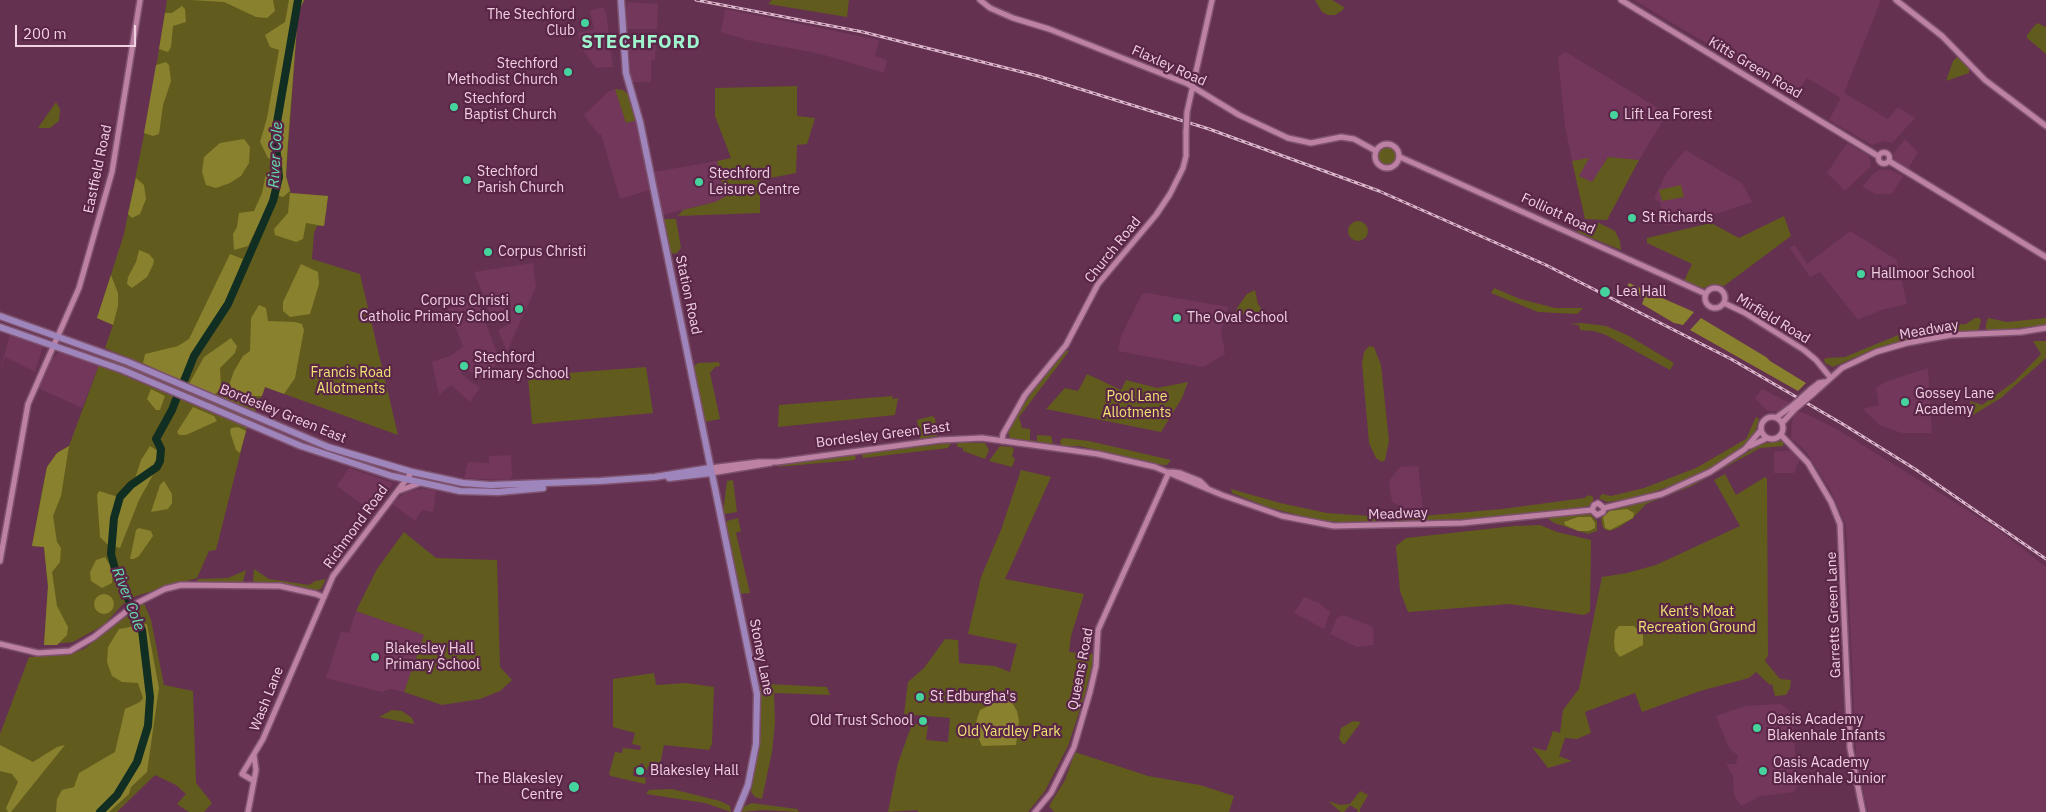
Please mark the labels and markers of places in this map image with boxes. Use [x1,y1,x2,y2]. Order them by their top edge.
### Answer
place label: The Stechford Club [487,7,575,40]
marker: The Stechford Club [579,17,591,29]
place label: Stechford Methodist Church [447,56,558,88]
marker: Stechford Methodist Church [562,66,574,78]
place label: Stechford Baptist Church [464,91,557,124]
marker: Stechford Baptist Church [448,101,460,113]
place label: Lift Lea Forest [1624,107,1712,123]
marker: Lift Lea Forest [1608,109,1620,121]
place label: Stechford Parish Church [477,164,564,196]
place label: Stechford Leisure Centre [709,166,800,198]
marker: Stechford Parish Church [461,174,473,186]
marker: Stechford Leisure Centre [693,176,705,188]
place label: St Richards [1642,210,1713,226]
marker: St Richards [1626,212,1638,224]
place label: Corpus Christi [498,244,586,260]
marker: Corpus Christi [482,246,494,258]
place label: Hallmoor School [1871,266,1975,282]
marker: Hallmoor School [1855,268,1867,280]
place label: Lea Hall [1616,284,1666,300]
marker: Lea Hall [1598,285,1612,299]
place label: Corpus Christi Catholic Primary School [360,293,509,326]
marker: Corpus Christi Catholic Primary School [513,303,525,315]
place label: The Oval School [1187,310,1288,326]
marker: The Oval School [1171,312,1183,324]
place label: Stechford Primary School [474,350,569,382]
marker: Stechford Primary School [458,360,470,372]
place label: Gossey Lane Academy [1915,386,1994,418]
marker: Gossey Lane Academy [1899,396,1911,408]
place label: Blakesley Hall Primary School [385,641,480,674]
marker: Blakesley Hall Primary School [369,651,381,663]
place label: St Edburgha's [930,689,1016,705]
marker: St Edburgha's [914,691,926,703]
place label: Oasis Academy Blakenhale Infants [1767,712,1886,744]
place label: Old Trust School [810,713,913,729]
marker: Old Trust School [917,715,929,727]
marker: Oasis Academy Blakenhale Infants [1751,722,1763,734]
place label: Oasis Academy Blakenhale Junior [1773,755,1886,788]
place label: Blakesley Hall [650,763,739,779]
marker: Blakesley Hall [634,765,646,777]
marker: Oasis Academy Blakenhale Junior [1757,765,1769,777]
place label: The Blakesley Centre [476,771,563,804]
marker: The Blakesley Centre [567,780,581,794]

